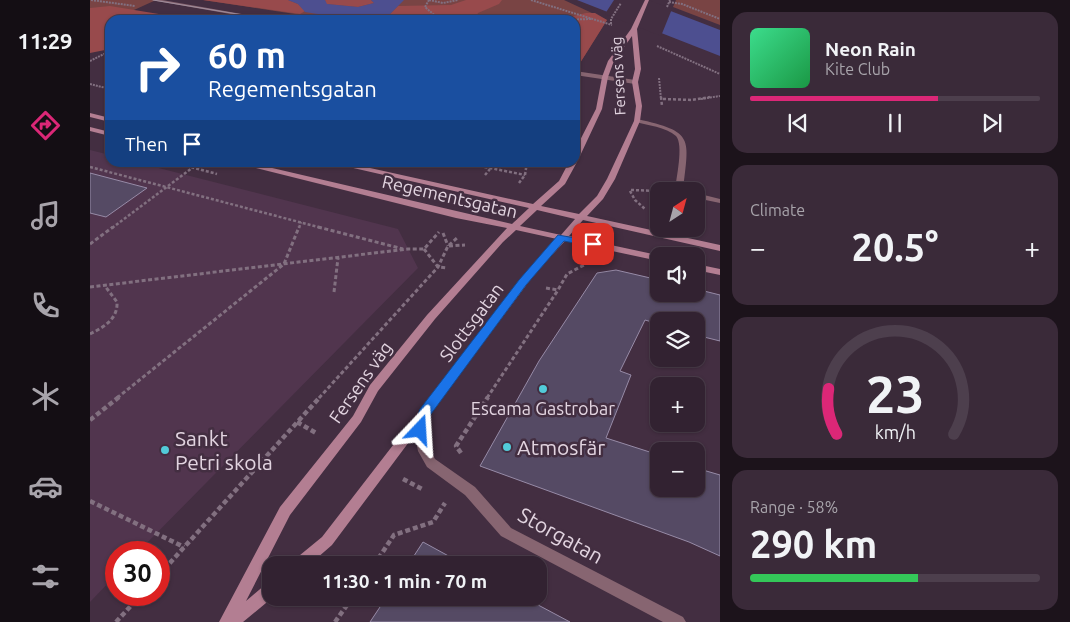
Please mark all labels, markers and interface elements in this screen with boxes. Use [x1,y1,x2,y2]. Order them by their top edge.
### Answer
text: 11:29 [17,28,73,53]
icon: right [125,35,190,100]
text: 60 m [208,35,286,75]
street label: Fersens väg [607,36,629,116]
text: Neon Rain [825,38,916,60]
text: Kite Club [825,60,890,78]
text: Regementsgatan [208,76,377,101]
icon: directions [28,108,63,143]
icon: previous [784,109,812,137]
icon: pause [881,109,909,137]
icon: next [978,109,1006,137]
icon: arrive [178,130,206,158]
text: Then [125,133,168,155]
street label: Regementsgatan [380,171,520,221]
north arrow [650,182,705,238]
map controls [650,182,705,497]
icon: music [28,198,63,233]
text: Climate [750,201,805,219]
pin [572,223,614,265]
text: 20.5° [851,226,939,268]
icon: arrive [579,230,607,258]
text: − [750,232,766,263]
text: + [1024,232,1040,263]
button: sound [650,247,705,302]
street label: Slottsgatan [435,279,507,365]
icon: phone [28,288,63,323]
button: layers [650,312,705,367]
street label: Fersens väg [325,338,395,426]
text: 23 [866,365,924,423]
button: + [650,377,705,432]
icon: climate [28,379,63,414]
marker: Escama Gastrobar [537,383,549,395]
place label: Escama Gastrobar [471,398,615,418]
position arrow [393,403,445,455]
text: km/h [874,422,916,442]
place label: Sankt Petri skola [175,426,273,474]
place label: Atmosfär [517,435,605,459]
marker: Atmosfär [501,441,513,453]
button: − [650,442,705,497]
marker: Sankt Petri skola [159,444,171,456]
icon: car [28,469,63,504]
text: Range · 58% [750,498,838,516]
street label: Storgatan [514,502,608,568]
text: 290 km [750,523,877,565]
speed limit sign: 30 [105,541,170,606]
icon: filters [28,559,63,594]
text: 11:30 · 1 min · 70 m [322,570,487,592]

